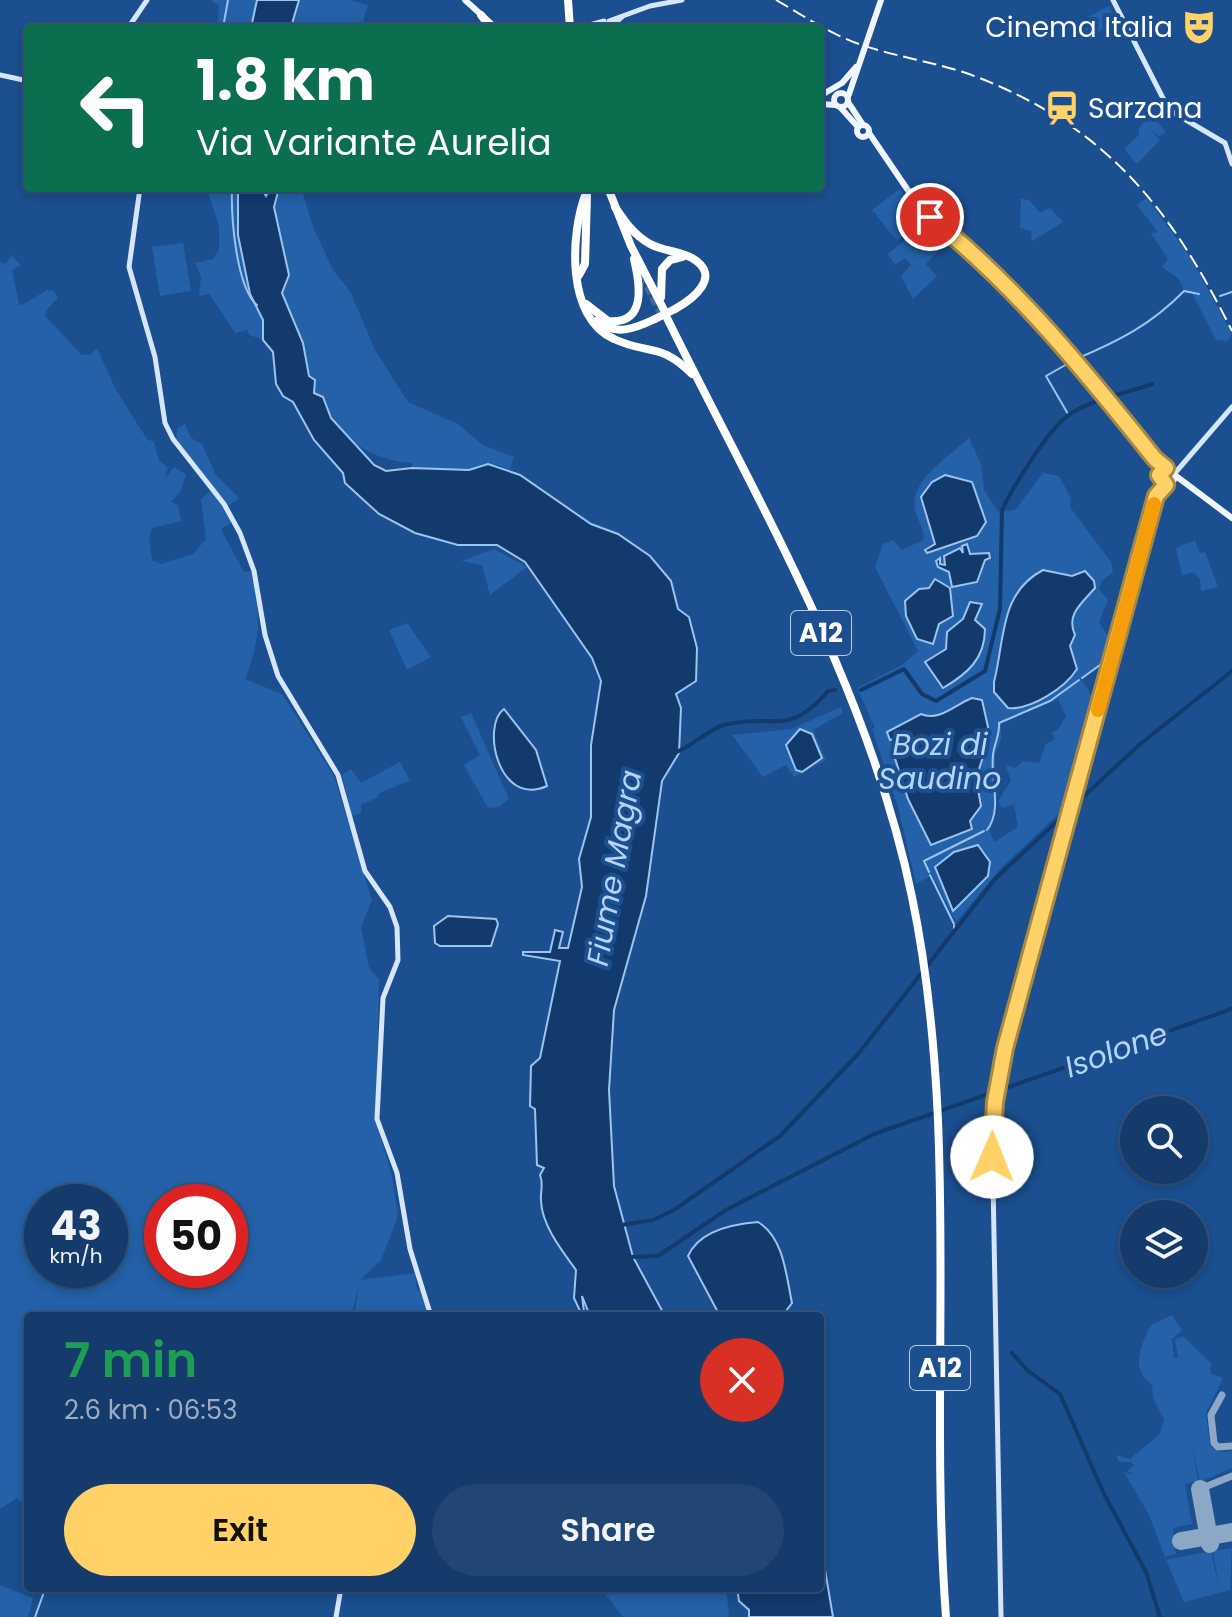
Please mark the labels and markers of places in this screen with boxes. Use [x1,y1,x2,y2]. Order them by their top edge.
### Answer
place label: Cinema Italia [985,8,1173,47]
theatre icon: Cinema Italia [1180,8,1218,46]
station icon: Sarzana [1043,89,1081,127]
place label: Sarzana [1088,89,1202,128]
pin [896,183,964,251]

